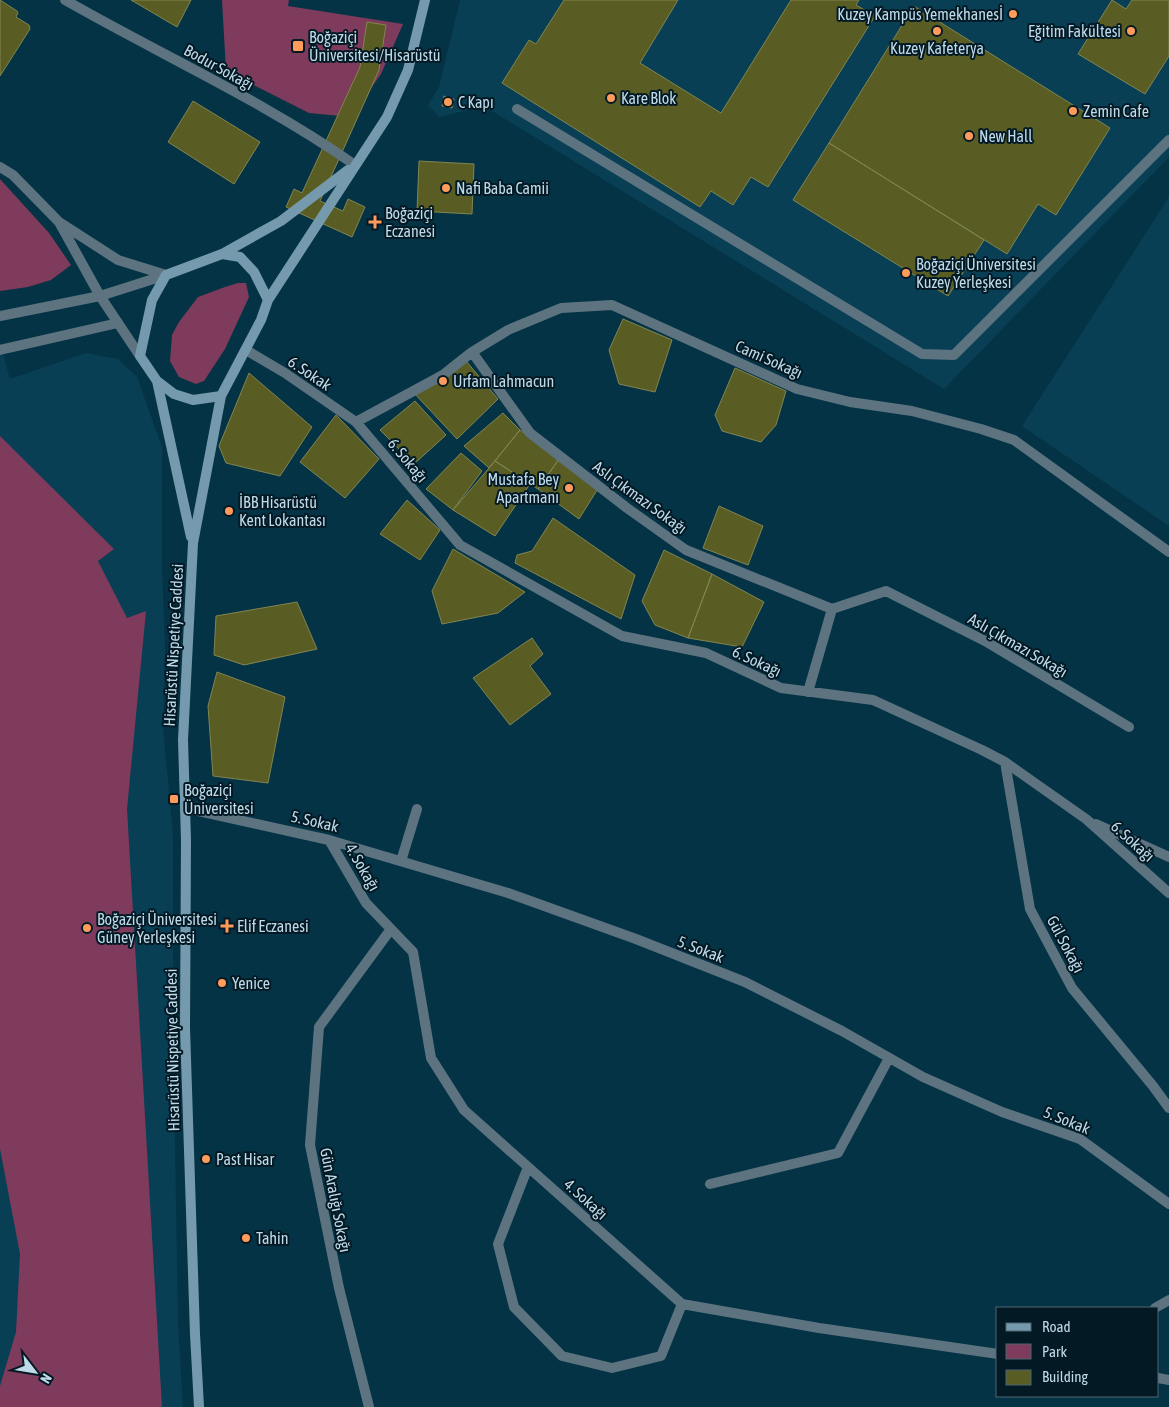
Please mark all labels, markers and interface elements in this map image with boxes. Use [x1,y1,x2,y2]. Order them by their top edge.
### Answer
place label: Kuzey Kampüs Yemekhanesİ [837,5,1003,24]
marker: Kuzey Kampüs Yemekhanesİ [1007,8,1019,20]
place label: Eğitim Fakültesi [1028,22,1121,41]
marker: Kuzey Kafeterya [931,25,943,37]
marker: Eğitim Fakültesi [1125,25,1137,37]
place label: Boğaziçi Üniversitesi/Hisarüstü [309,28,441,64]
marker: Boğaziçi Üniversitesi/Hisarüstü [291,39,305,53]
place label: Kuzey Kafeterya [890,39,984,58]
street label: Bodur Sokağı [181,41,257,94]
place label: Kare Blok [621,89,676,107]
marker: Kare Blok [605,92,617,104]
place label: C Kapı [458,93,494,112]
marker: C Kapı [442,96,454,108]
place label: Zemin Cafe [1083,102,1149,120]
marker: Zemin Cafe [1067,105,1079,117]
place label: New Hall [979,127,1033,145]
marker: New Hall [963,130,975,142]
place label: Nafi Baba Camii [456,179,549,197]
marker: Nafi Baba Camii [440,182,452,194]
place label: Boğaziçi Eczanesi [385,204,435,240]
marker: Boğaziçi Eczanesi [369,216,381,228]
place label: Boğaziçi Üniversitesi Kuzey Yerleşkesi [916,255,1036,292]
marker: Boğaziçi Üniversitesi Kuzey Yerleşkesi [900,267,912,279]
street label: Cami Sokağı [732,336,805,383]
street label: 6. Sokak [285,352,335,394]
place label: Urfam Lahmacun [453,372,554,390]
marker: Urfam Lahmacun [437,375,449,387]
street label: 6. Sokağı [384,434,432,486]
street label: Aslı Çıkmazı Sokağı [589,457,690,538]
place label: Mustafa Bey Apartmanı [488,470,559,507]
marker: Mustafa Bey Apartmanı [563,482,575,494]
place label: İBB Hisarüstü Kent Lokantası [239,493,326,529]
marker: İBB Hisarüstü Kent Lokantası [223,505,235,517]
street label: Hisarüstü Nispetiye Caddesi [160,563,187,727]
street label: Aslı Çıkmazı Sokağı [965,609,1071,682]
street label: 6. Sokağı [729,642,784,681]
place label: Boğaziçi Üniversitesi [184,781,254,817]
marker: Boğaziçi Üniversitesi [168,793,180,805]
street label: 5. Sokak [289,807,341,835]
street label: 6. Sokağı [1107,817,1158,866]
street label: 4. Sokağı [341,840,384,894]
place label: Boğaziçi Üniversitesi Güney Yerleşkesi [97,910,217,947]
street label: Gül Sokağı [1043,912,1088,976]
place label: Elif Eczanesi [237,917,309,935]
marker: Elif Eczanesi [221,920,233,932]
marker: Boğaziçi Üniversitesi Güney Yerleşkesi [81,922,93,934]
street label: 5. Sokak [675,932,727,966]
street label: Hisarüstü Nispetiye Caddesi [162,968,183,1132]
place label: Yenice [232,974,270,992]
marker: Yenice [216,977,228,989]
street label: 5. Sokak [1041,1103,1093,1137]
street label: Gün Aralığı Sokağı [316,1146,355,1254]
place label: Past Hisar [216,1150,274,1168]
marker: Past Hisar [200,1153,212,1165]
street label: 4. Sokağı [560,1175,611,1224]
place label: Tahin [256,1229,289,1247]
marker: Tahin [240,1232,252,1244]
legend [996,1307,1159,1397]
text: Road [1042,1318,1071,1335]
text: Park [1042,1343,1067,1360]
north arrow [10,1347,60,1397]
text: Building [1042,1368,1088,1385]
text: N [37,1371,55,1386]

